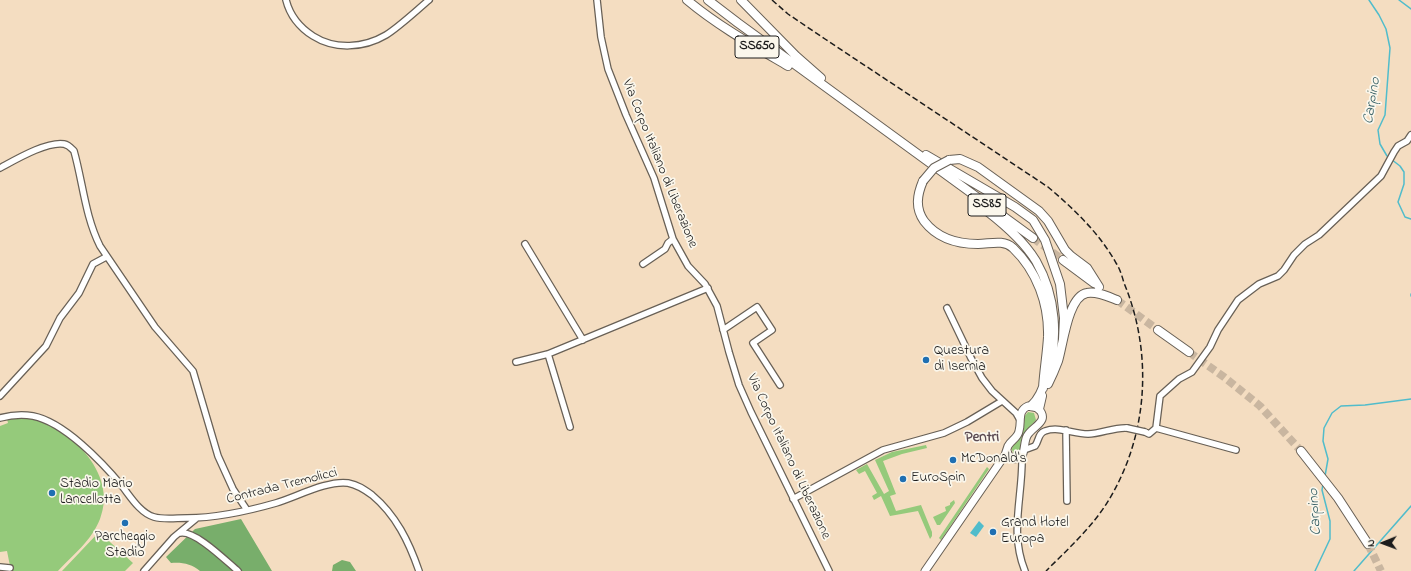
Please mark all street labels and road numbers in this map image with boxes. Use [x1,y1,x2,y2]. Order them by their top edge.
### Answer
road number: SS650 [735,36,779,58]
street label: Via Corpo Italiano di Liberazione [617,77,701,251]
road number: SS85 [968,194,1006,216]
street label: Via Corpo Italiano di Liberazione [742,372,834,542]
street label: Contrada Tremolicci [225,465,339,509]

